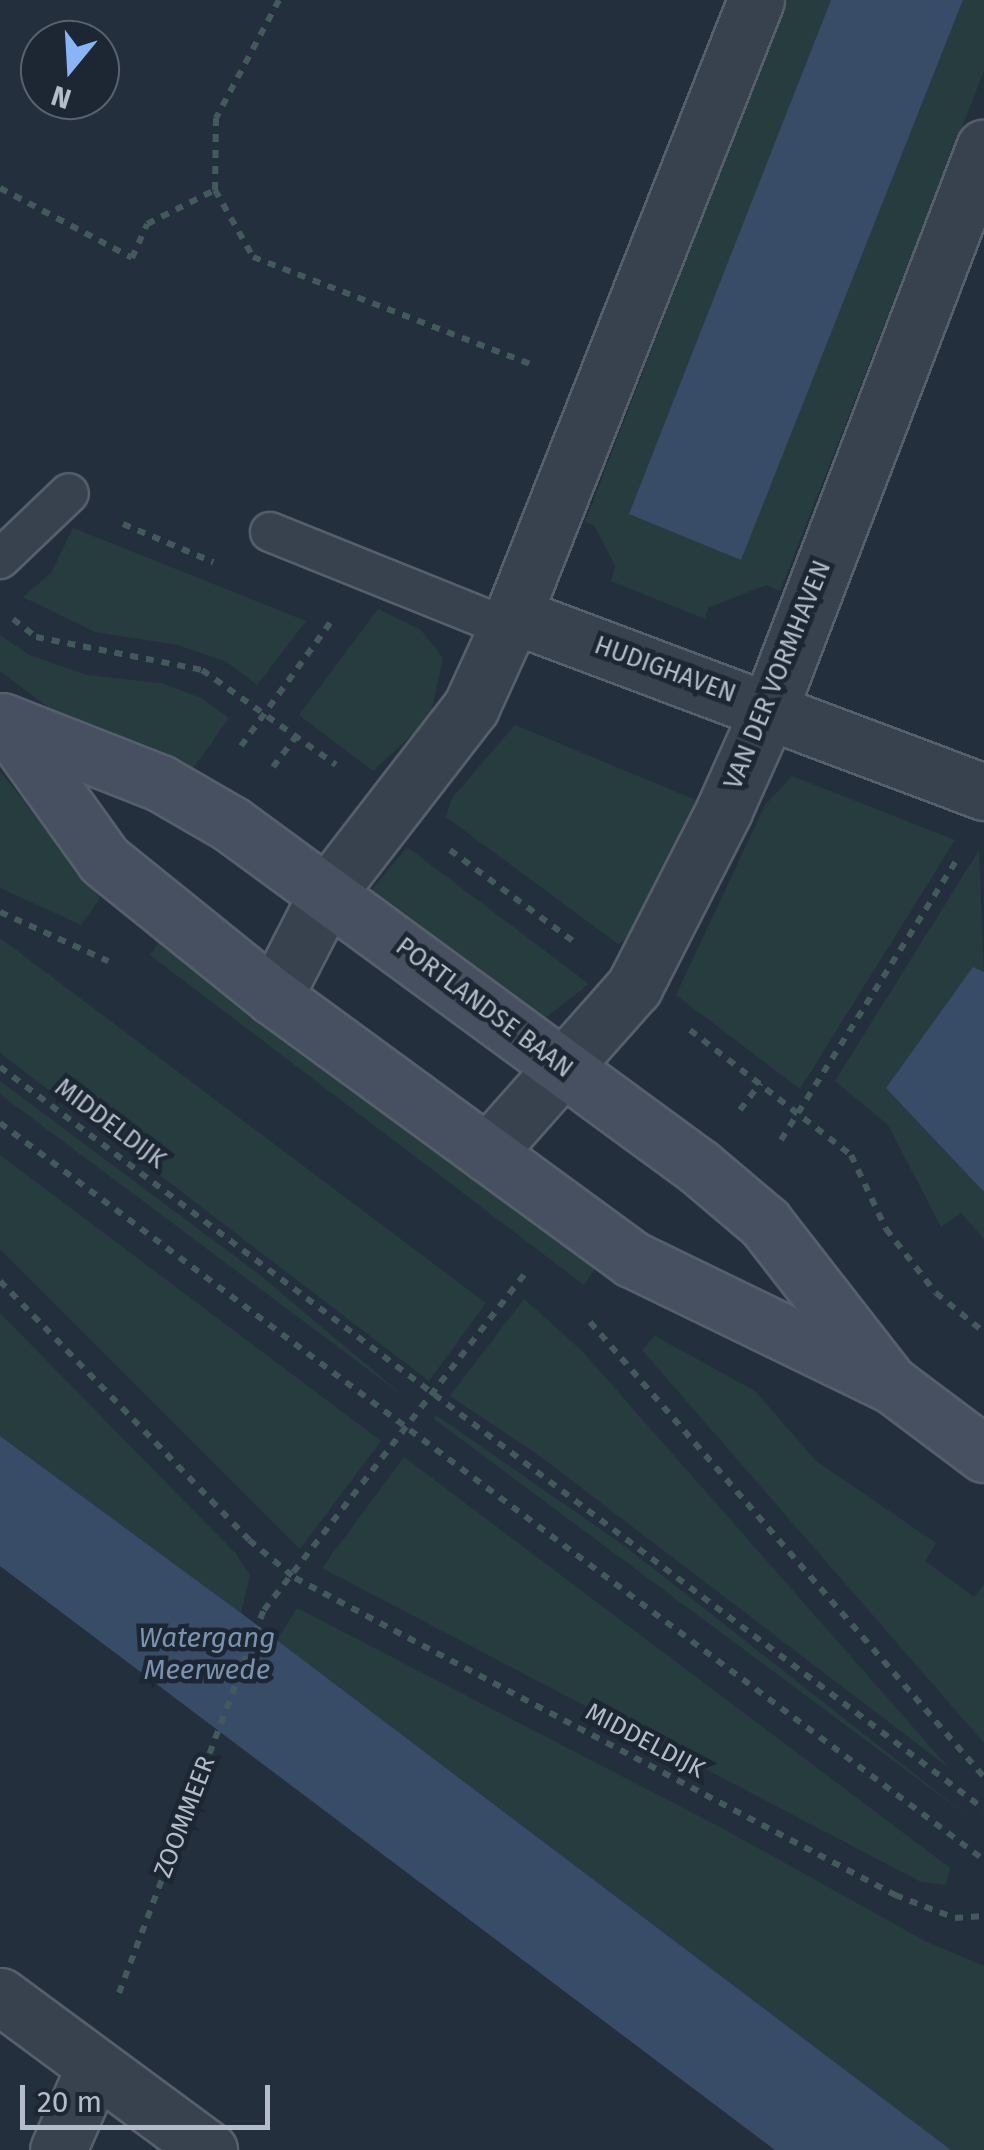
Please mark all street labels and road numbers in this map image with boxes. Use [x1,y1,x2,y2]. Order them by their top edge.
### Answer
street label: VAN DER VORMHAVEN [718,556,838,794]
street label: HUDIGHAVEN [590,631,740,709]
street label: PORTLANDSE BAAN [390,932,578,1084]
street label: MIDDELDIJK [49,1073,171,1175]
street label: MIDDELDIJK [580,1697,710,1785]
street label: ZOOMMEER [148,1752,222,1882]

